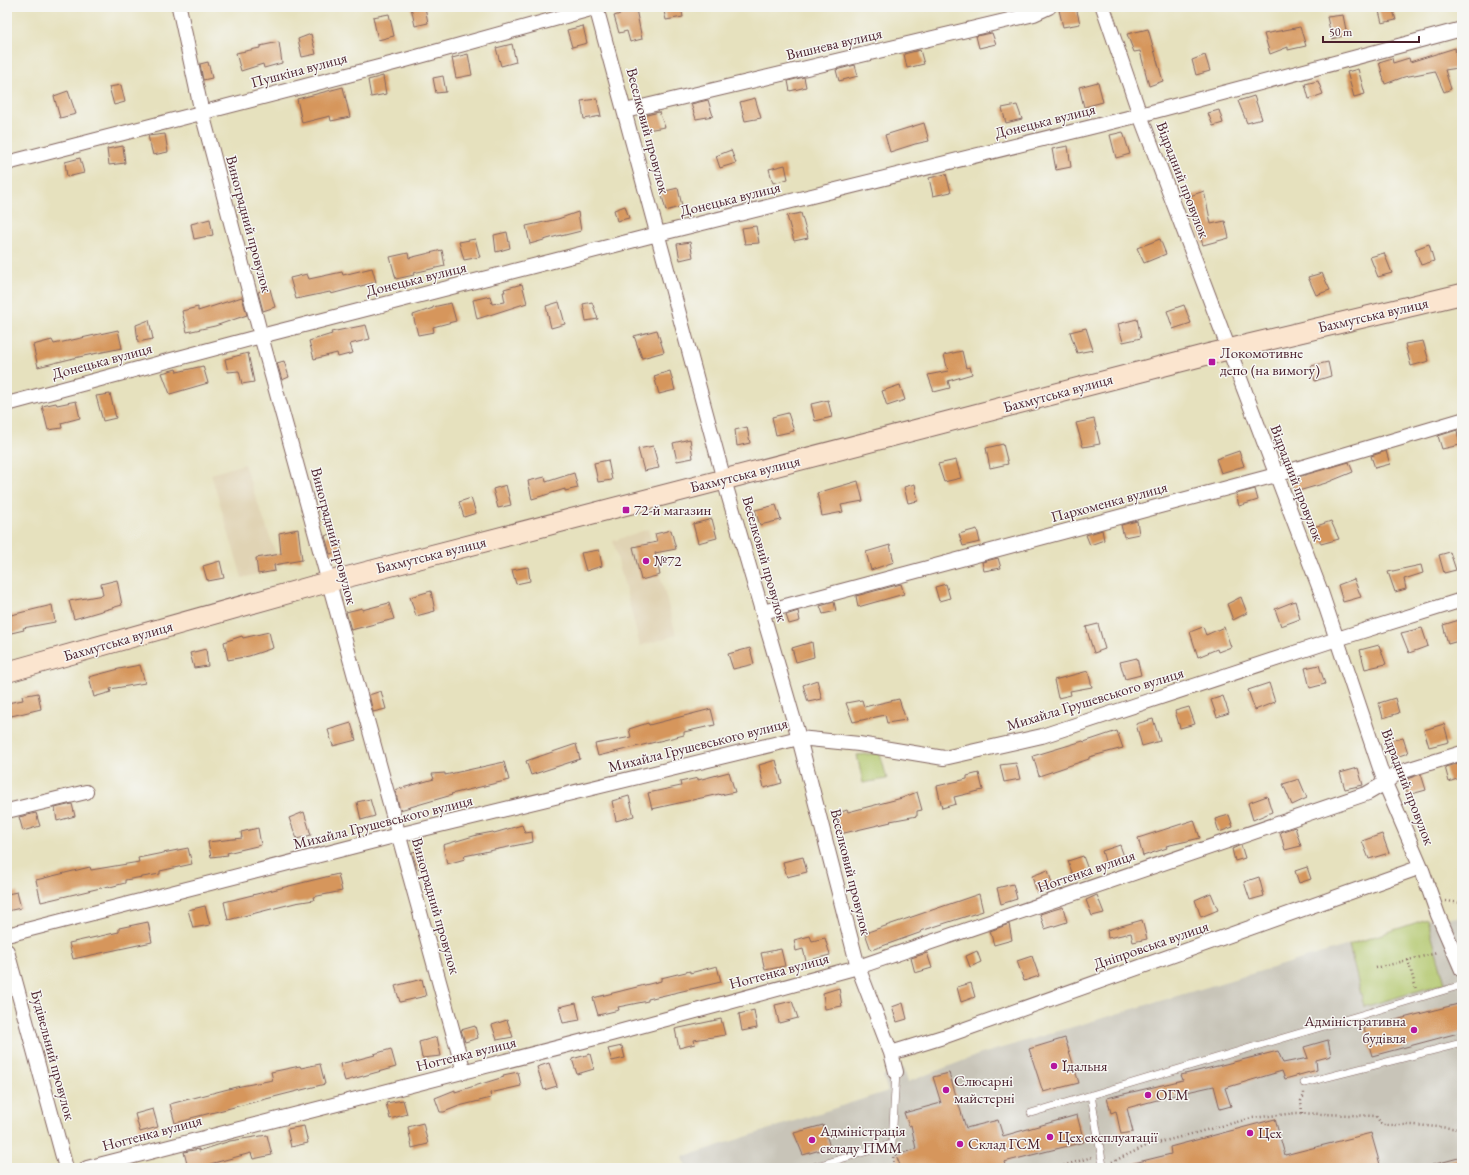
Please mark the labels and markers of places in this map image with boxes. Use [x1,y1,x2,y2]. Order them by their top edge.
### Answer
place label: Локомотивне депо (на вимогу) [1220,343,1320,379]
marker: Локомотивне депо (на вимогу) [1207,357,1217,367]
place label: 72-й магазин [634,500,712,519]
marker: 72-й магазин [621,505,631,515]
place label: №72 [654,551,682,570]
marker: №72 [641,556,651,566]
place label: Адміністративна будівля [1303,1011,1406,1047]
marker: Адміністративна будівля [1409,1025,1419,1035]
place label: Їдальня [1062,1056,1108,1075]
marker: Їдальня [1049,1061,1059,1071]
place label: Слюсарні майстерні [954,1071,1015,1107]
marker: Слюсарні майстерні [941,1085,951,1095]
place label: ОГМ [1156,1085,1189,1104]
marker: ОГМ [1143,1090,1153,1100]
place label: Адміністрація складу ПММ [819,1121,906,1157]
place label: Цех [1258,1123,1282,1142]
place label: Цех експлуатації [1058,1127,1158,1146]
marker: Цех [1245,1128,1255,1138]
marker: Цех експлуатації [1045,1132,1055,1142]
place label: Склад ГСМ [968,1134,1040,1153]
marker: Адміністрація складу ПММ [807,1135,817,1145]
marker: Склад ГСМ [955,1139,965,1149]

